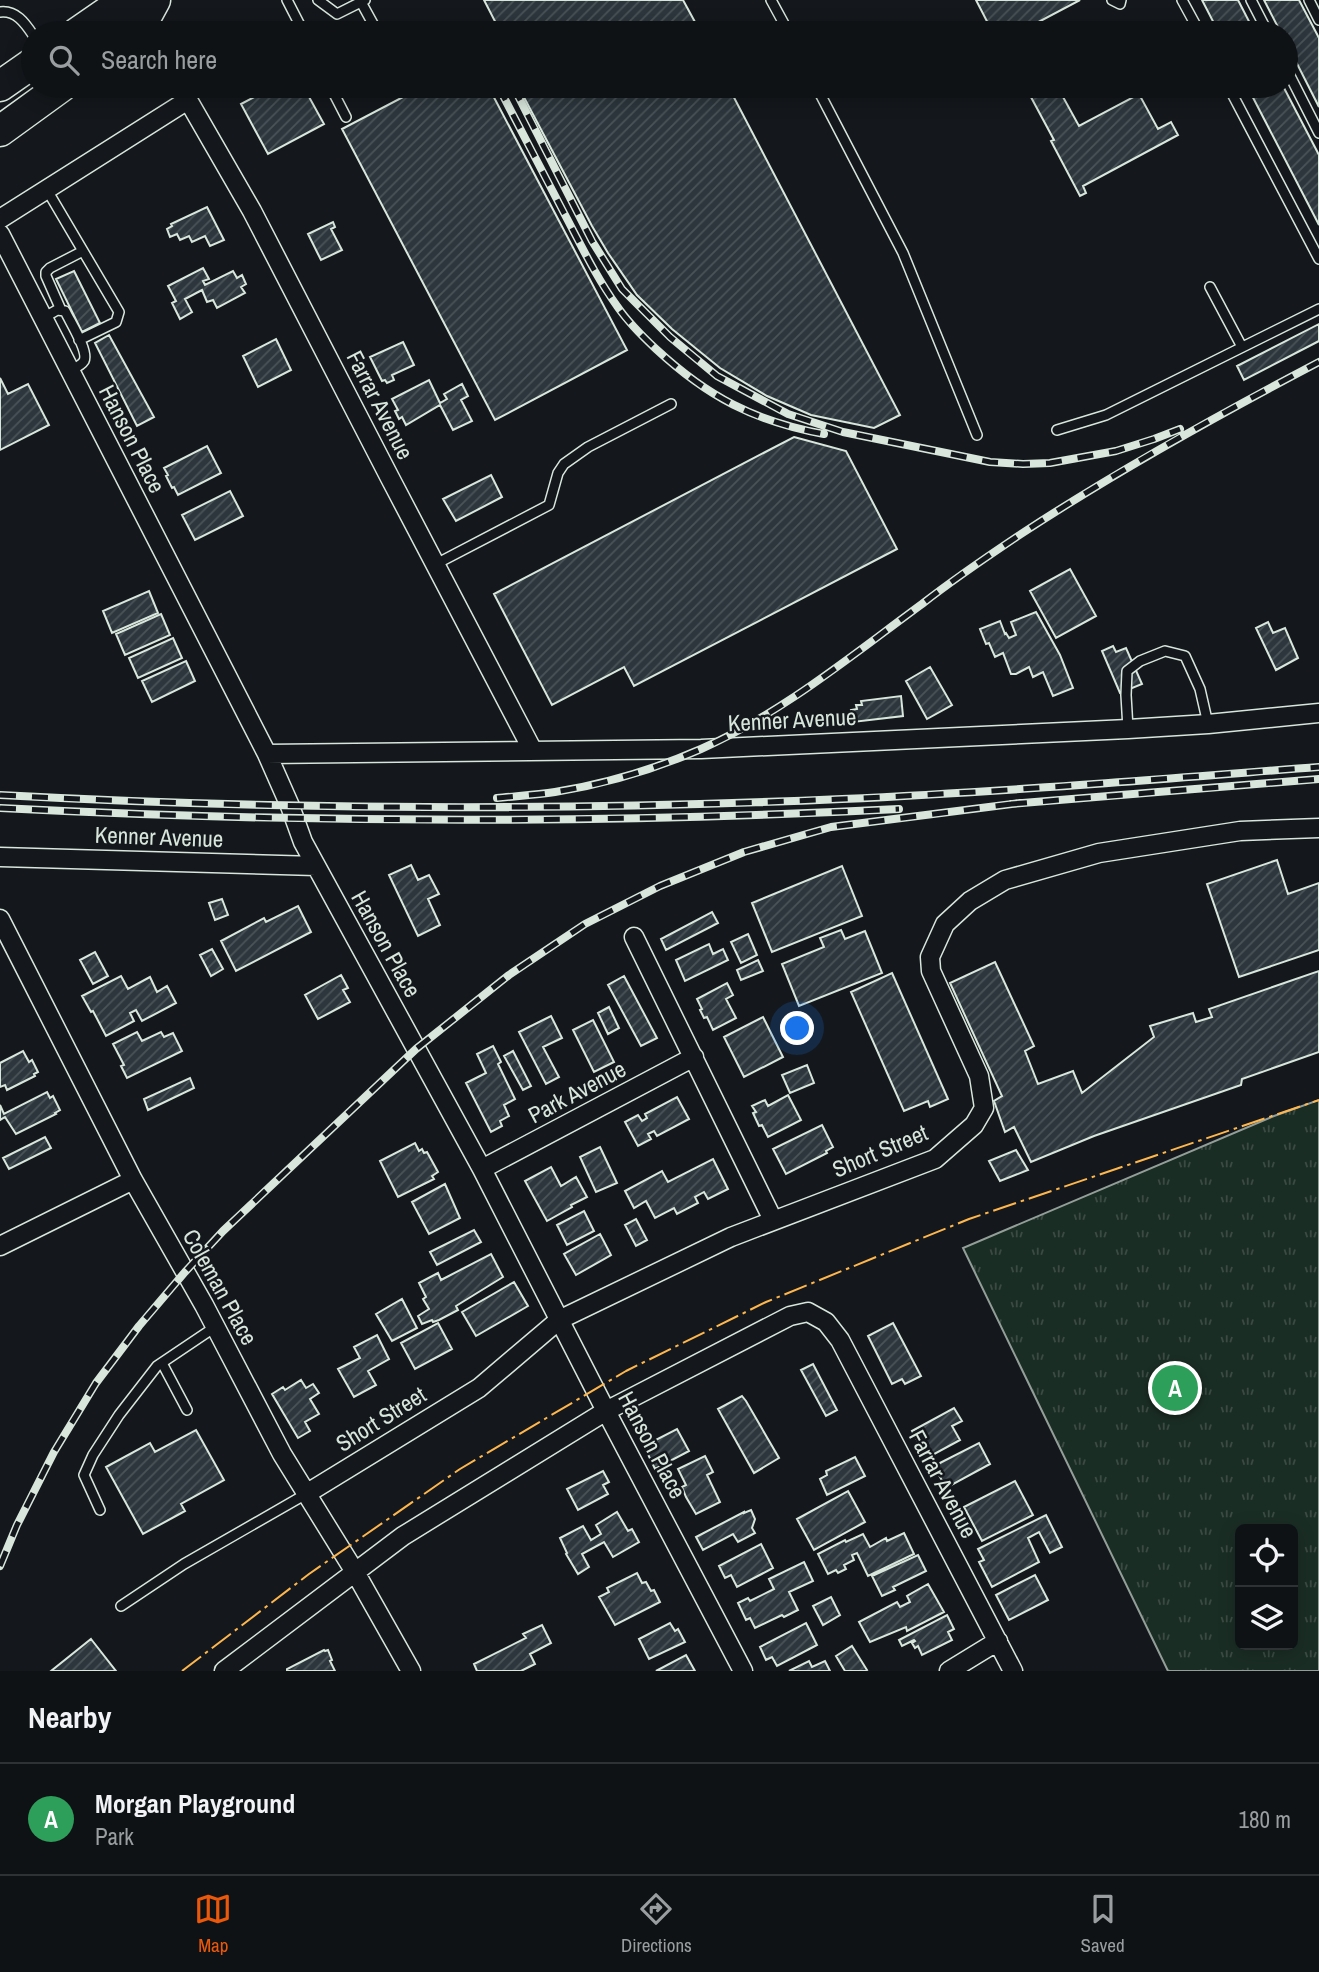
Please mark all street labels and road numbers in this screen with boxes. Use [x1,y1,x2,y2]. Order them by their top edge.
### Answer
street label: Farrar Avenue [340,345,421,465]
street label: Hanson Place [92,379,173,498]
street label: Kenner Avenue [727,701,857,738]
street label: Kenner Avenue [94,819,224,854]
street label: Hanson Place [344,885,428,1003]
street label: Park Avenue [522,1053,631,1130]
street label: Short Street [827,1117,932,1184]
street label: Coleman Place [176,1223,265,1350]
street label: Short Street [330,1379,432,1458]
street label: Hanson Place [611,1386,694,1504]
street label: Farrar Avenue [902,1424,985,1543]

